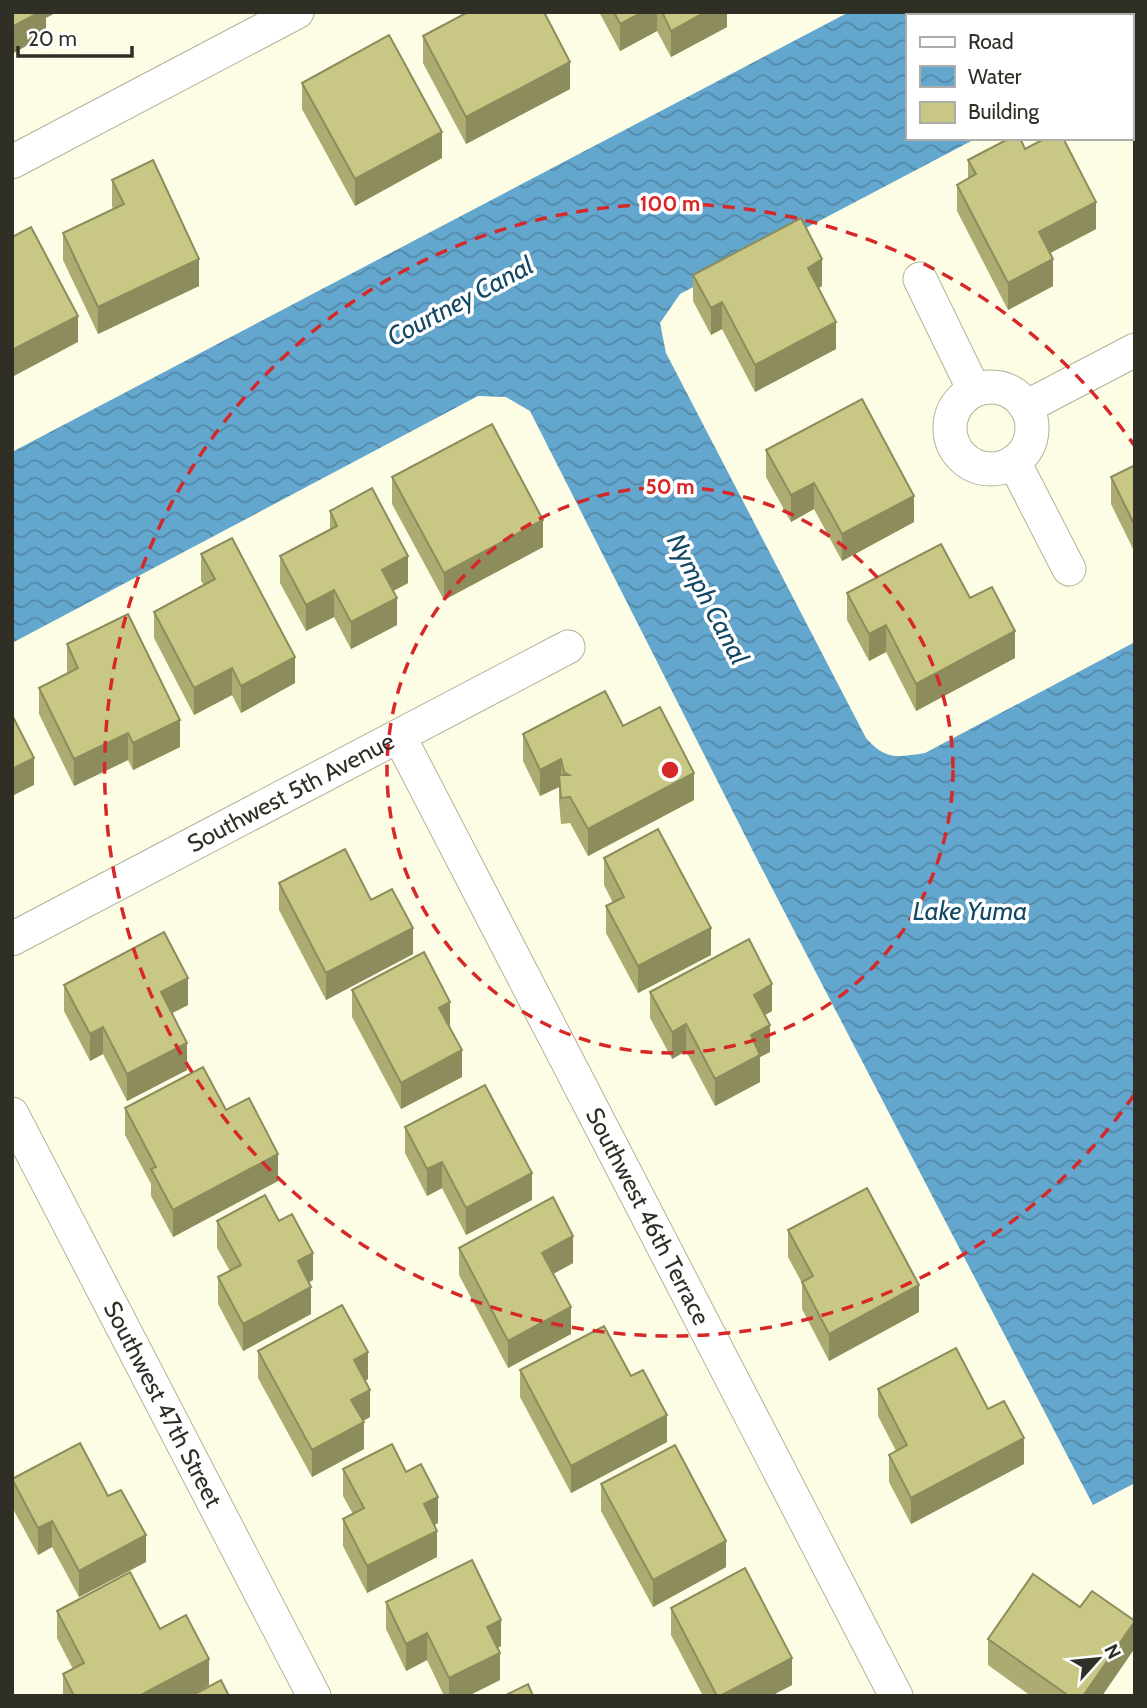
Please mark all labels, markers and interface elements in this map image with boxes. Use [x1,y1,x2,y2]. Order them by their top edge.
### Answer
scale bar [18,14,131,58]
legend [906,14,1133,140]
text: 20 m [28,26,77,51]
text: Road [968,29,1014,54]
text: Water [968,64,1022,89]
text: Building [968,99,1040,124]
text: 100 m [640,191,700,216]
water label: Courtney Canal [381,249,539,353]
text: 50 m [645,474,695,499]
water label: Nymph Canal [660,528,756,670]
street label: Southwest 5th Avenue [182,726,399,858]
centre of rings [658,758,682,782]
water label: Lake Yuma [913,895,1027,927]
street label: Southwest 46th Terrace [580,1103,716,1330]
street label: Southwest 47th Street [98,1296,228,1512]
north arrow [1063,1624,1133,1694]
text: N [1099,1640,1126,1663]

